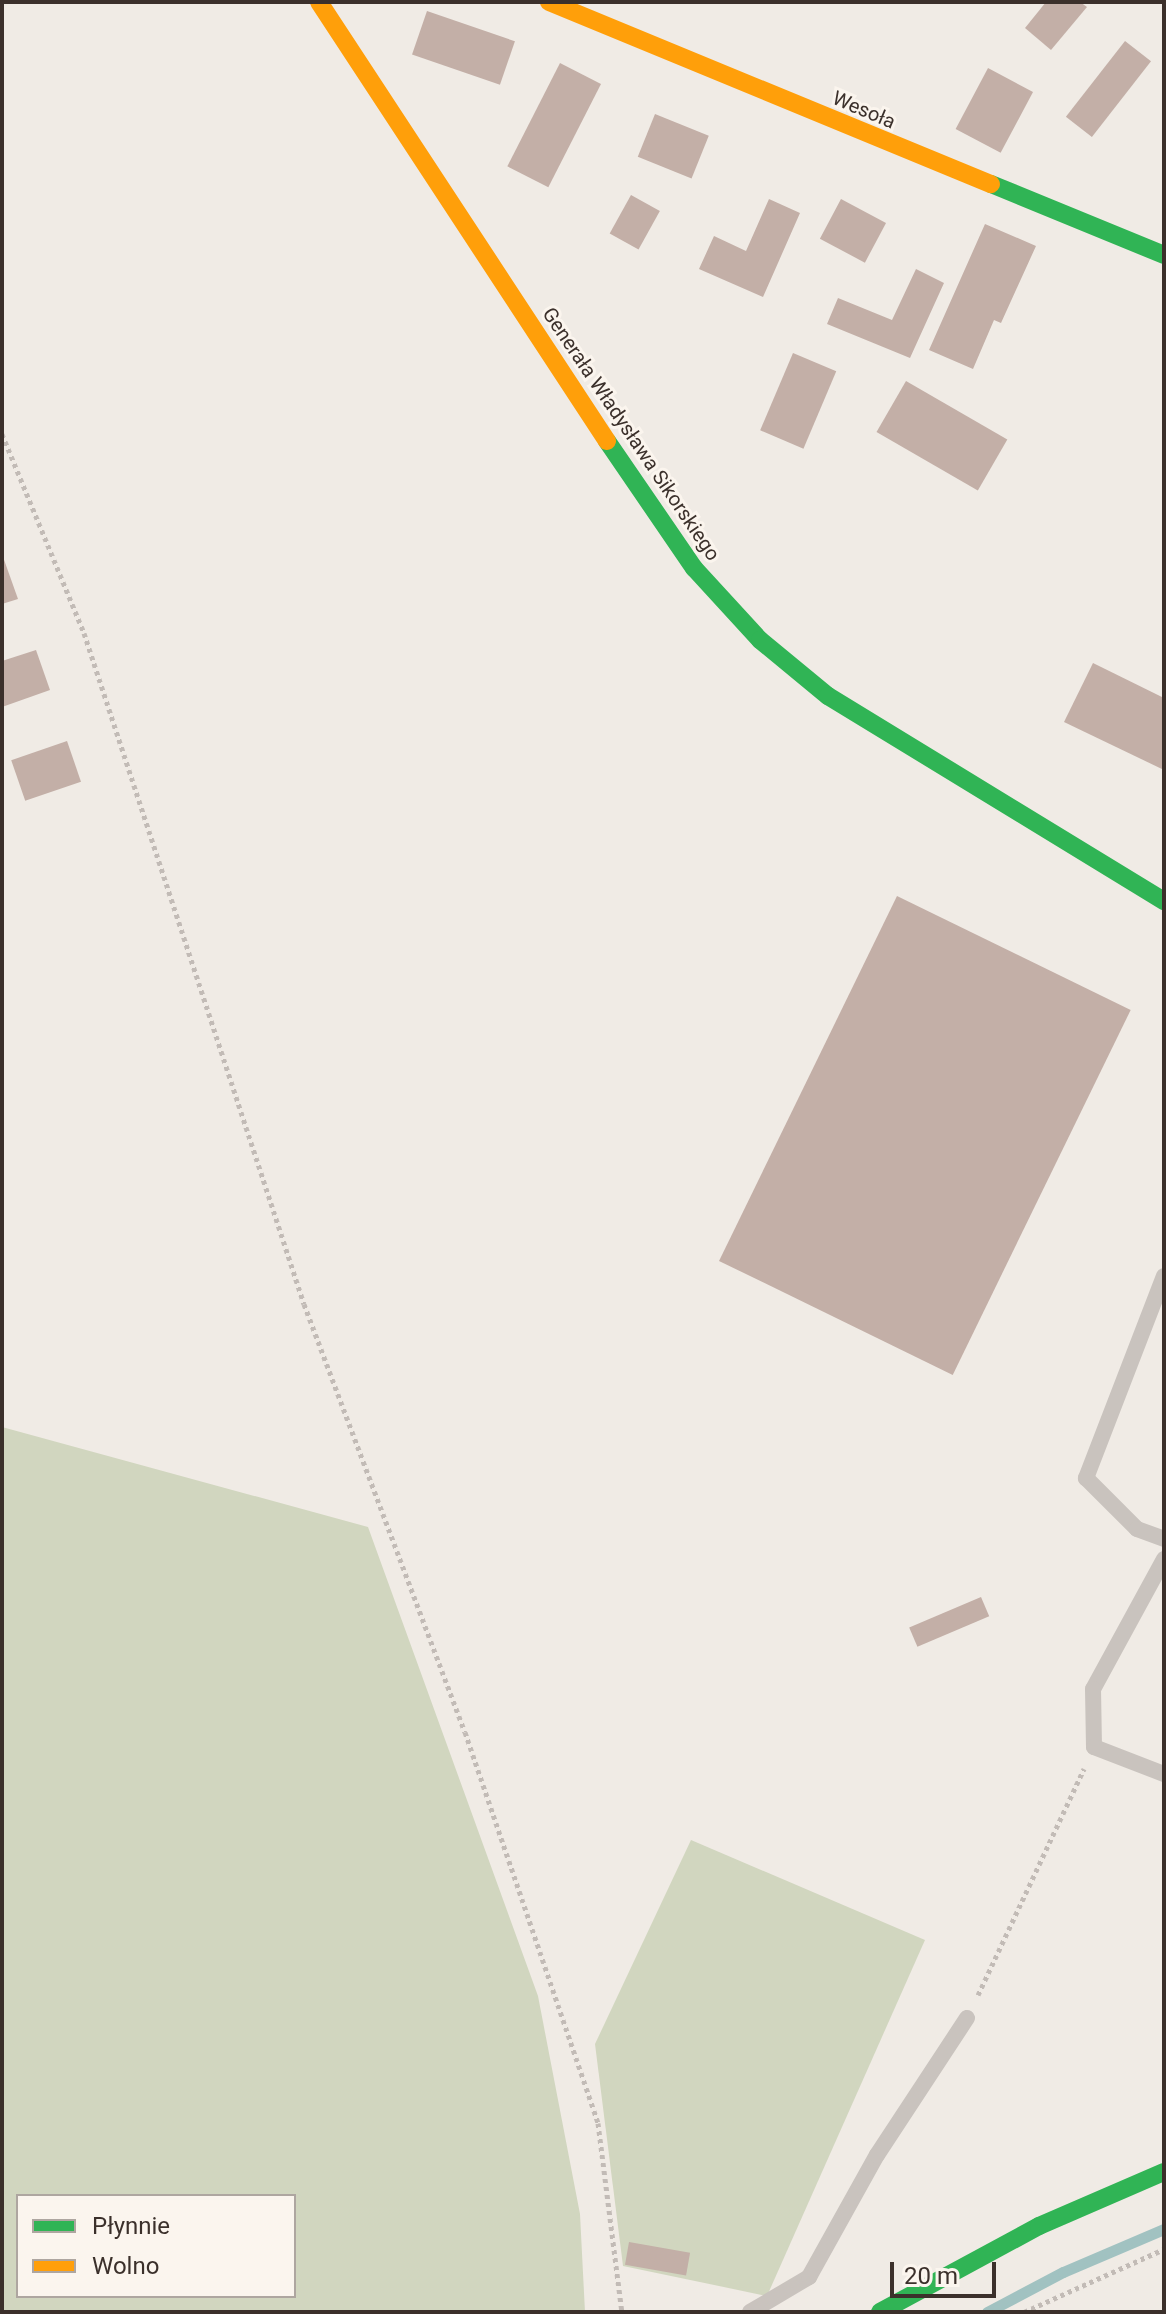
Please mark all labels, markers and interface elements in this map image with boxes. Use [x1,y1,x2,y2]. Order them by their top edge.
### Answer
street label: Wesoła [829,86,899,134]
street label: Generała Władysława Sikorskiego [537,303,725,565]
legend [16,2194,296,2298]
text: Płynnie [92,2212,170,2240]
scale bar [894,2246,1000,2296]
text: Wolno [92,2252,159,2280]
text: 20 m [904,2262,958,2290]

